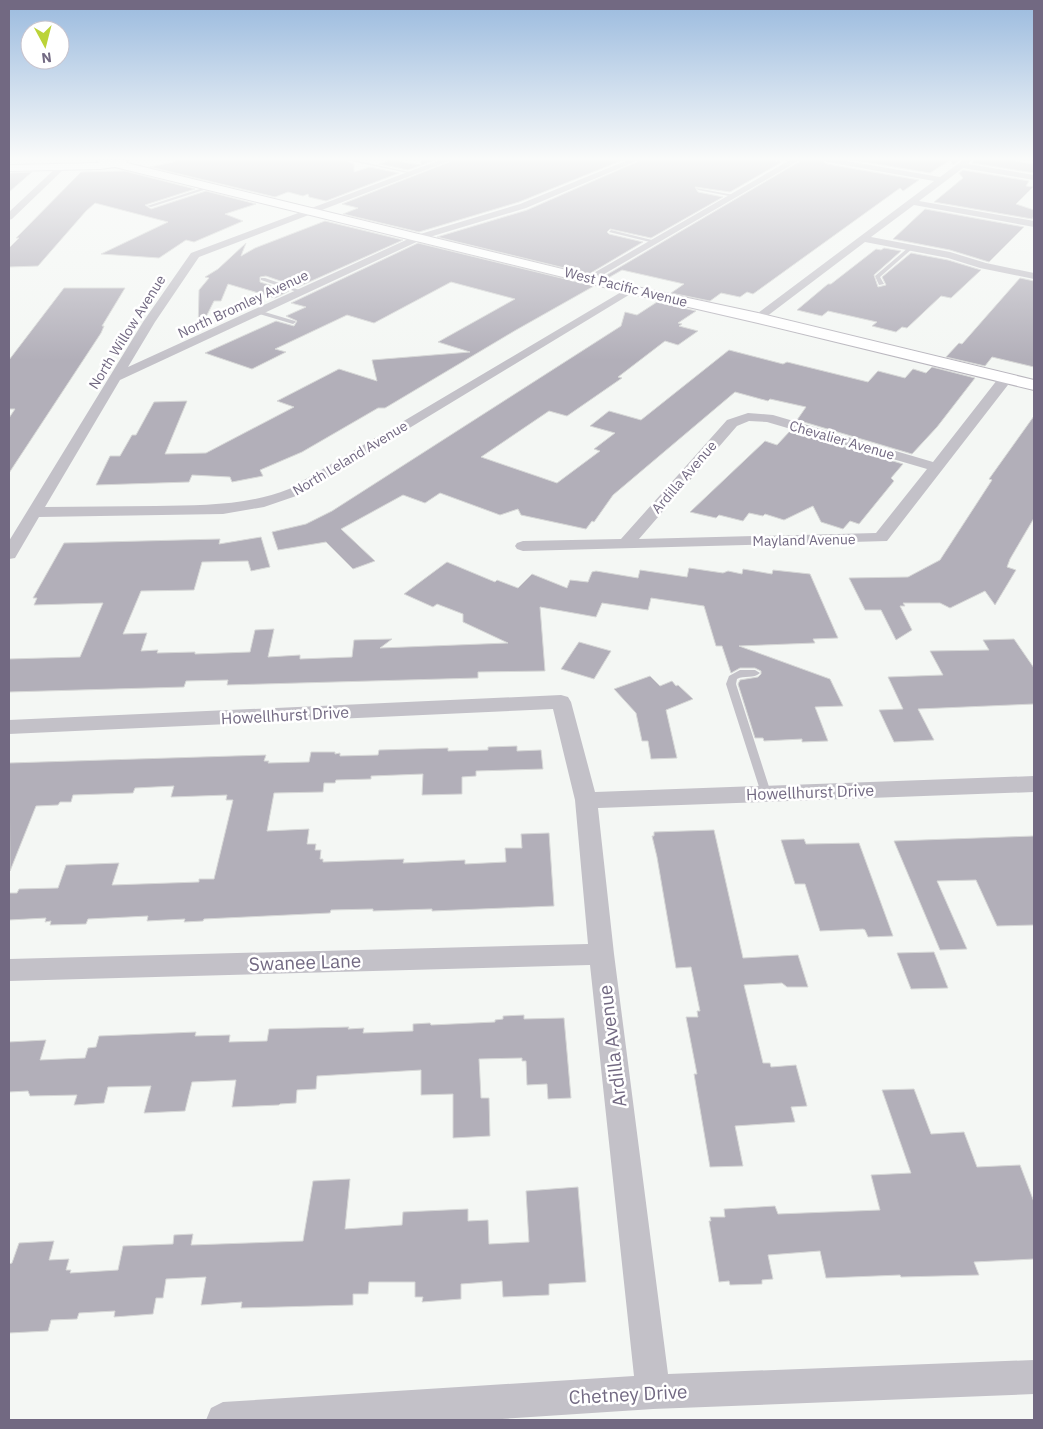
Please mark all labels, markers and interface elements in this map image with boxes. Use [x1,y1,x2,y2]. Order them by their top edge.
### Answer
north arrow [20,20,70,70]
text: N [40,48,53,67]
street label: West Pacific Avenue [563,263,690,311]
street label: North Bromley Avenue [175,266,311,342]
street label: North Willow Avenue [85,271,170,392]
street label: North Leland Avenue [289,416,411,499]
street label: Chevalier Avenue [787,416,897,464]
street label: Ardilla Avenue [647,437,721,517]
street label: Mayland Avenue [752,530,856,550]
street label: Howellhurst Drive [221,702,350,728]
street label: Howellhurst Drive [746,780,875,804]
street label: Swanee Lane [248,948,362,976]
street label: Ardilla Avenue [593,983,631,1109]
street label: Chetney Drive [568,1379,688,1409]

